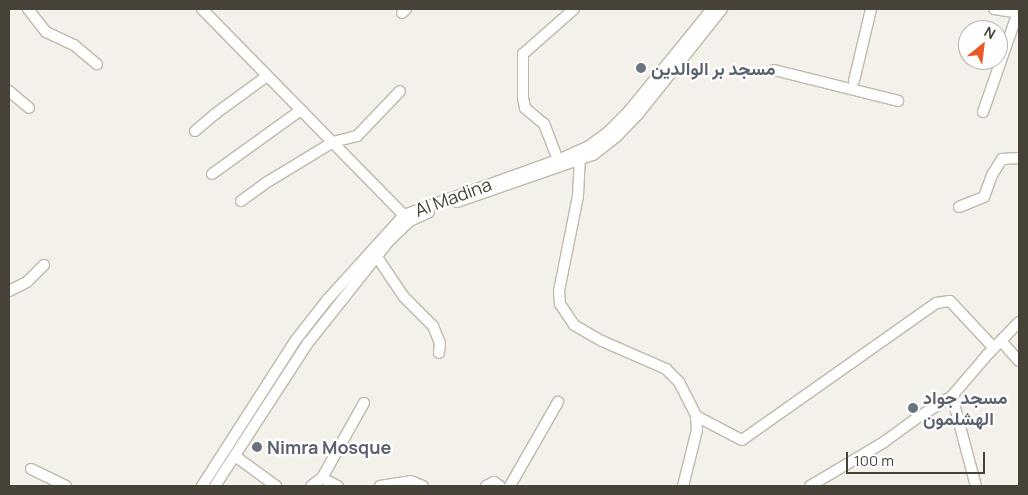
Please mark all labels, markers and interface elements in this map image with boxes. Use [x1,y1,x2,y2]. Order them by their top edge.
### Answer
north arrow [958,20,1008,70]
text: N [981,22,999,43]
place label: مسجد بر الوالدين [651,57,775,79]
marker: مسجد بر الوالدين [635,62,647,74]
street label: Al Madina [412,173,494,221]
place label: مسجد جواد الهشلمون [923,387,1008,429]
marker: مسجد جواد الهشلمون [907,402,919,414]
place label: Nimra Mosque [267,436,391,458]
marker: Nimra Mosque [251,441,263,453]
scale bar [848,442,987,474]
text: 100 m [854,450,894,471]

